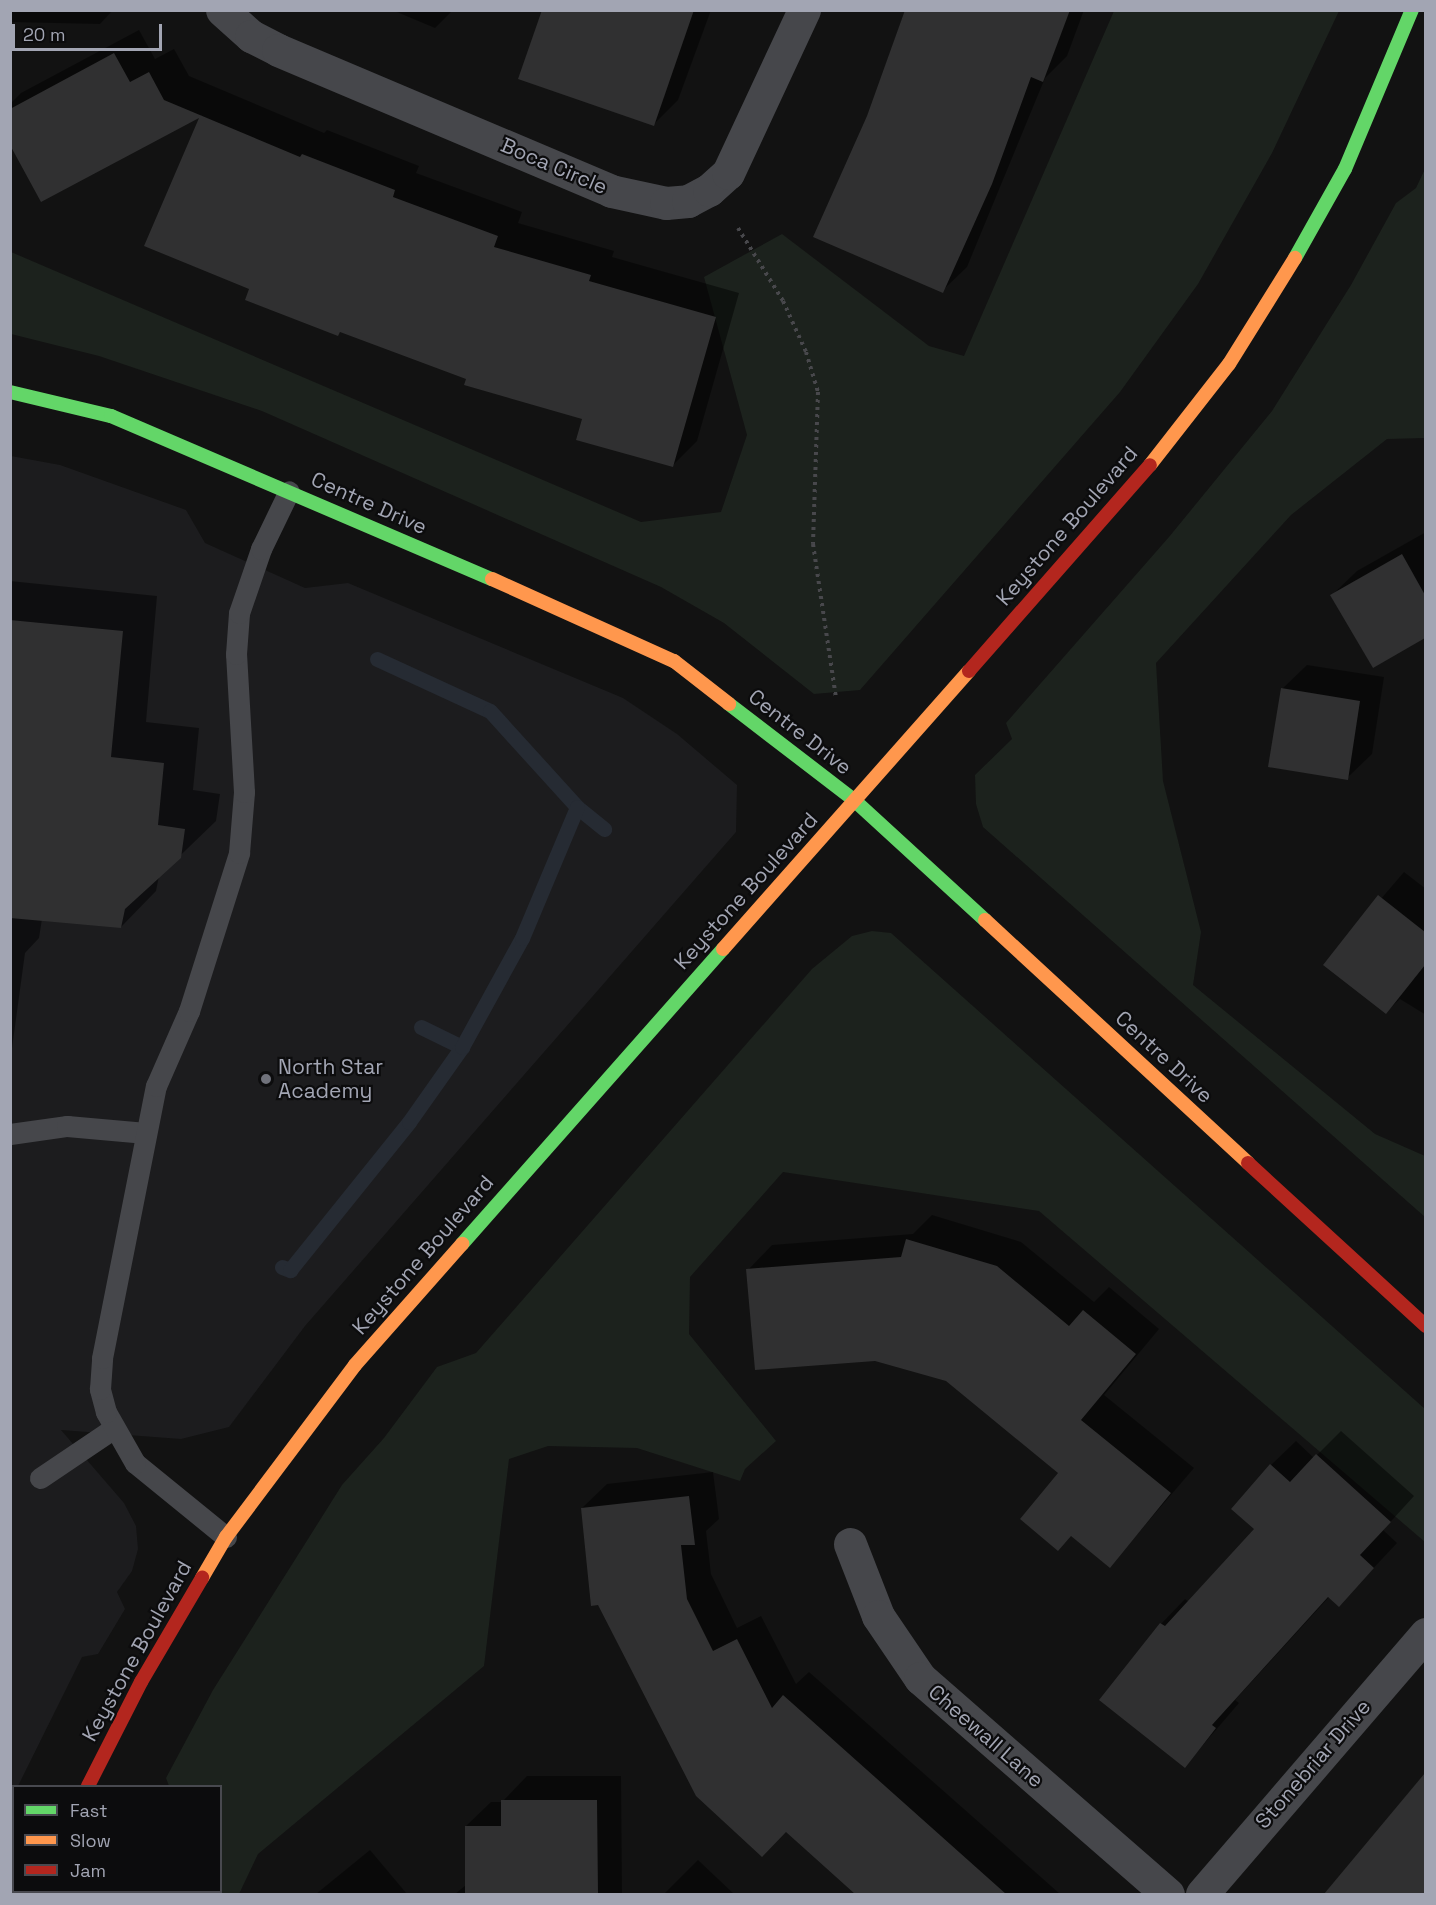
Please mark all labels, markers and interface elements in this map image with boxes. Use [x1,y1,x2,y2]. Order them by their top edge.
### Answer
scale bar [15,12,165,50]
text: 20 m [23,23,66,46]
street label: Boca Circle [497,132,611,200]
street label: Keystone Boulevard [991,441,1143,611]
street label: Centre Drive [307,466,431,540]
street label: Centre Drive [743,684,857,780]
street label: Keystone Boulevard [669,807,823,975]
street label: Centre Drive [1110,1006,1218,1108]
place label: North Star Academy [278,1054,383,1104]
marker: North Star Academy [259,1072,273,1086]
street label: Keystone Boulevard [347,1170,499,1340]
street label: Keystone Boulevard [77,1556,197,1746]
street label: Cheewall Lane [923,1679,1049,1793]
street label: Stonebriar Drive [1250,1694,1376,1834]
legend [12,1785,222,1893]
text: Fast [70,1799,107,1822]
text: Slow [70,1829,111,1852]
text: Jam [70,1859,106,1882]

